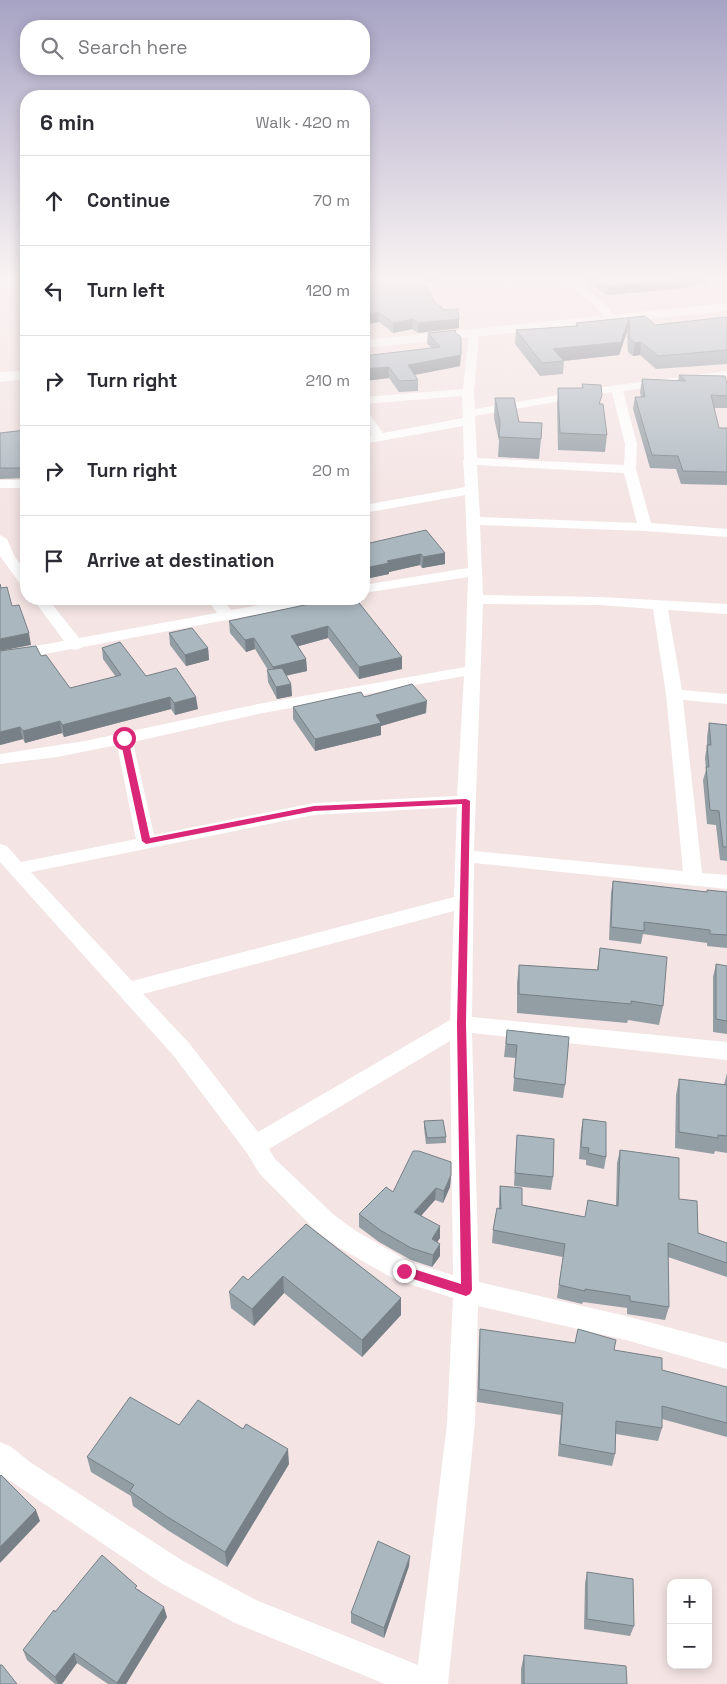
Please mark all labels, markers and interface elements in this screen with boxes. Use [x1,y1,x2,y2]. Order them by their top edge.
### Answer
search box [20,20,370,75]
icon: search [38,34,66,62]
text: Search here [78,35,188,60]
text: 6 min [40,109,95,136]
text: Walk · 420 m [255,112,350,133]
icon: ahead [40,187,68,215]
text: Continue [87,188,170,213]
text: 70 m [313,190,350,211]
icon: left [40,277,68,305]
text: Turn left [87,278,165,303]
text: 120 m [306,280,350,301]
icon: right [40,367,68,395]
text: Turn right [87,368,177,393]
text: 210 m [306,370,350,391]
icon: right [40,457,68,485]
text: Turn right [87,458,177,483]
text: 20 m [312,460,350,481]
icon: arrive [40,547,68,575]
text: Arrive at destination [87,548,275,573]
route start [113,727,136,750]
route end [393,1260,416,1283]
map controls [667,1579,712,1669]
button: + [667,1579,712,1624]
button: − [667,1624,712,1669]

